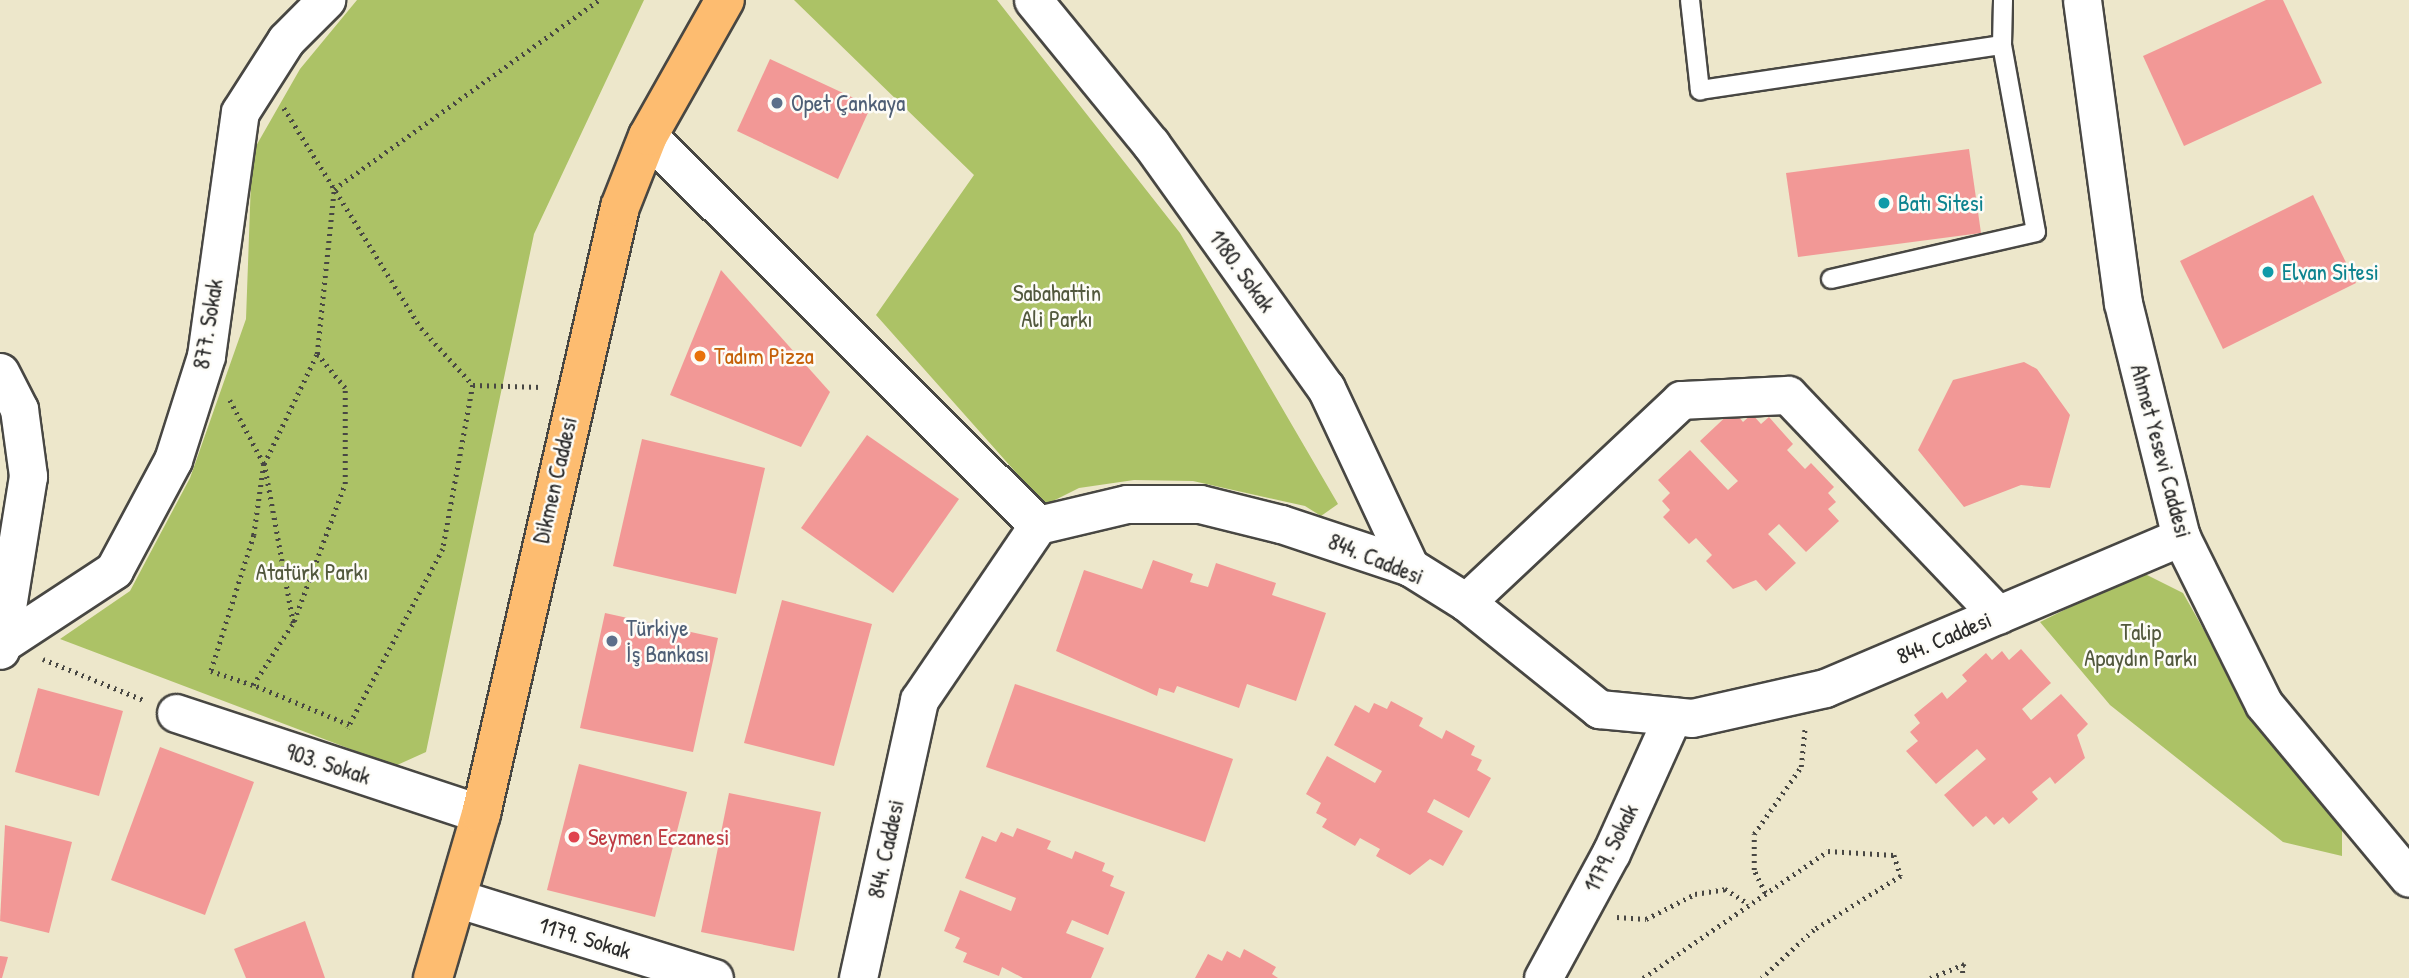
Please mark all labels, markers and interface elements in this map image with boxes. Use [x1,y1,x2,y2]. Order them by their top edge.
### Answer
place label: Opet Çankaya [791,89,905,117]
marker: Opet Çankaya [769,95,785,111]
place label: Batı Sitesi [1898,189,1984,217]
marker: Batı Sitesi [1876,195,1892,211]
street label: 1180. Sokak [1203,224,1281,318]
place label: Elvan Sitesi [2282,258,2379,286]
marker: Elvan Sitesi [2260,264,2276,280]
street label: 877. Sokak [187,277,229,371]
park label: Sabahattin Ali Parkı [1013,279,1101,333]
place label: Tadım Pizza [714,342,814,370]
marker: Tadım Pizza [692,348,708,364]
street label: Ahmet Yesevi Caddesi [2125,361,2197,541]
street label: Dikmen Caddesi [527,414,583,546]
street label: 844. Caddesi [1324,527,1428,591]
park label: Atatürk Parkı [256,558,368,586]
street label: 844. Caddesi [1893,606,1995,670]
place label: Türkiye İş Bankası [626,614,709,668]
park label: Talip Apaydın Parkı [2084,618,2198,672]
marker: Türkiye İş Bankası [604,633,620,649]
street label: 903. Sokak [282,737,374,791]
street label: 844. Caddesi [862,797,910,901]
street label: 1179. Sokak [1578,799,1644,897]
place label: Seymen Eczanesi [588,823,729,851]
marker: Seymen Eczanesi [566,829,582,845]
street label: 1179. Sokak [536,911,634,965]

